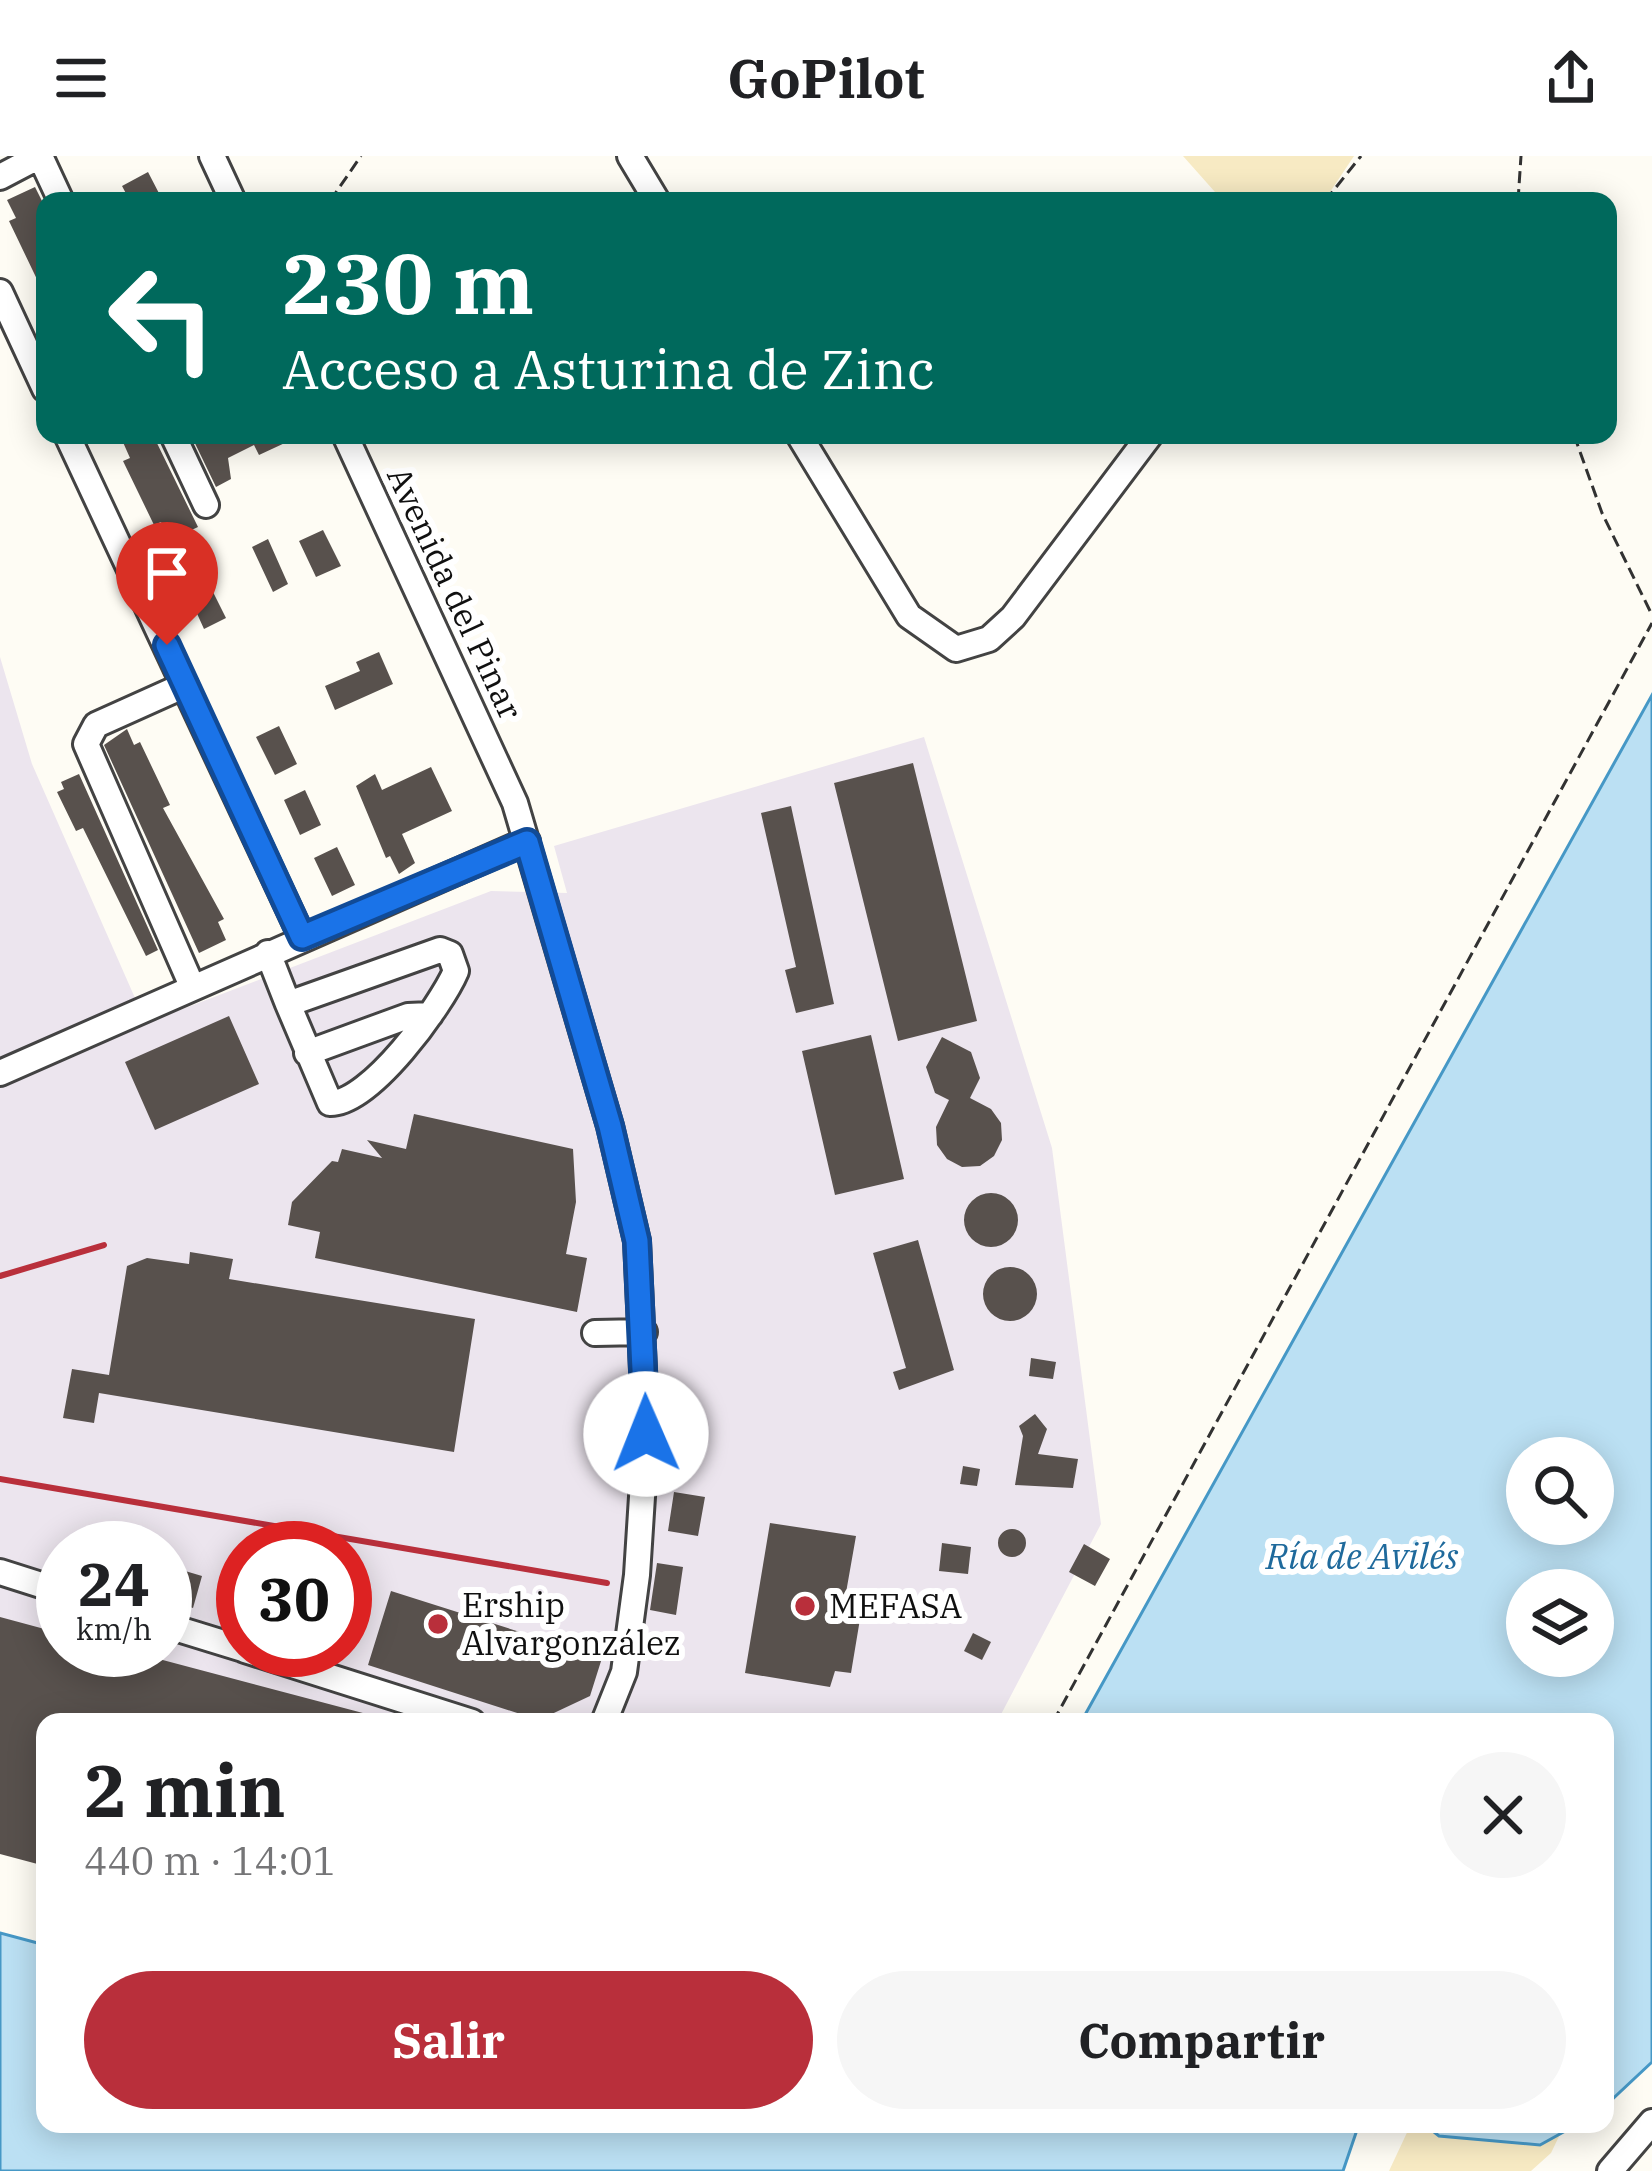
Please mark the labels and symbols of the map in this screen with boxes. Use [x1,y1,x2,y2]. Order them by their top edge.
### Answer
street label: Avenida del Pinar [378,460,533,726]
pin [116,522,218,645]
position arrow [583,1371,709,1497]
speed limit sign: 30 [216,1521,372,1677]
water label: Ría de Avilés [1265,1532,1459,1579]
place label: Ership Alvargonzález [462,1583,680,1664]
place label: MEFASA [829,1584,963,1627]
marker: MEFASA [792,1593,818,1619]
marker: Ership Alvargonzález [425,1611,451,1637]

